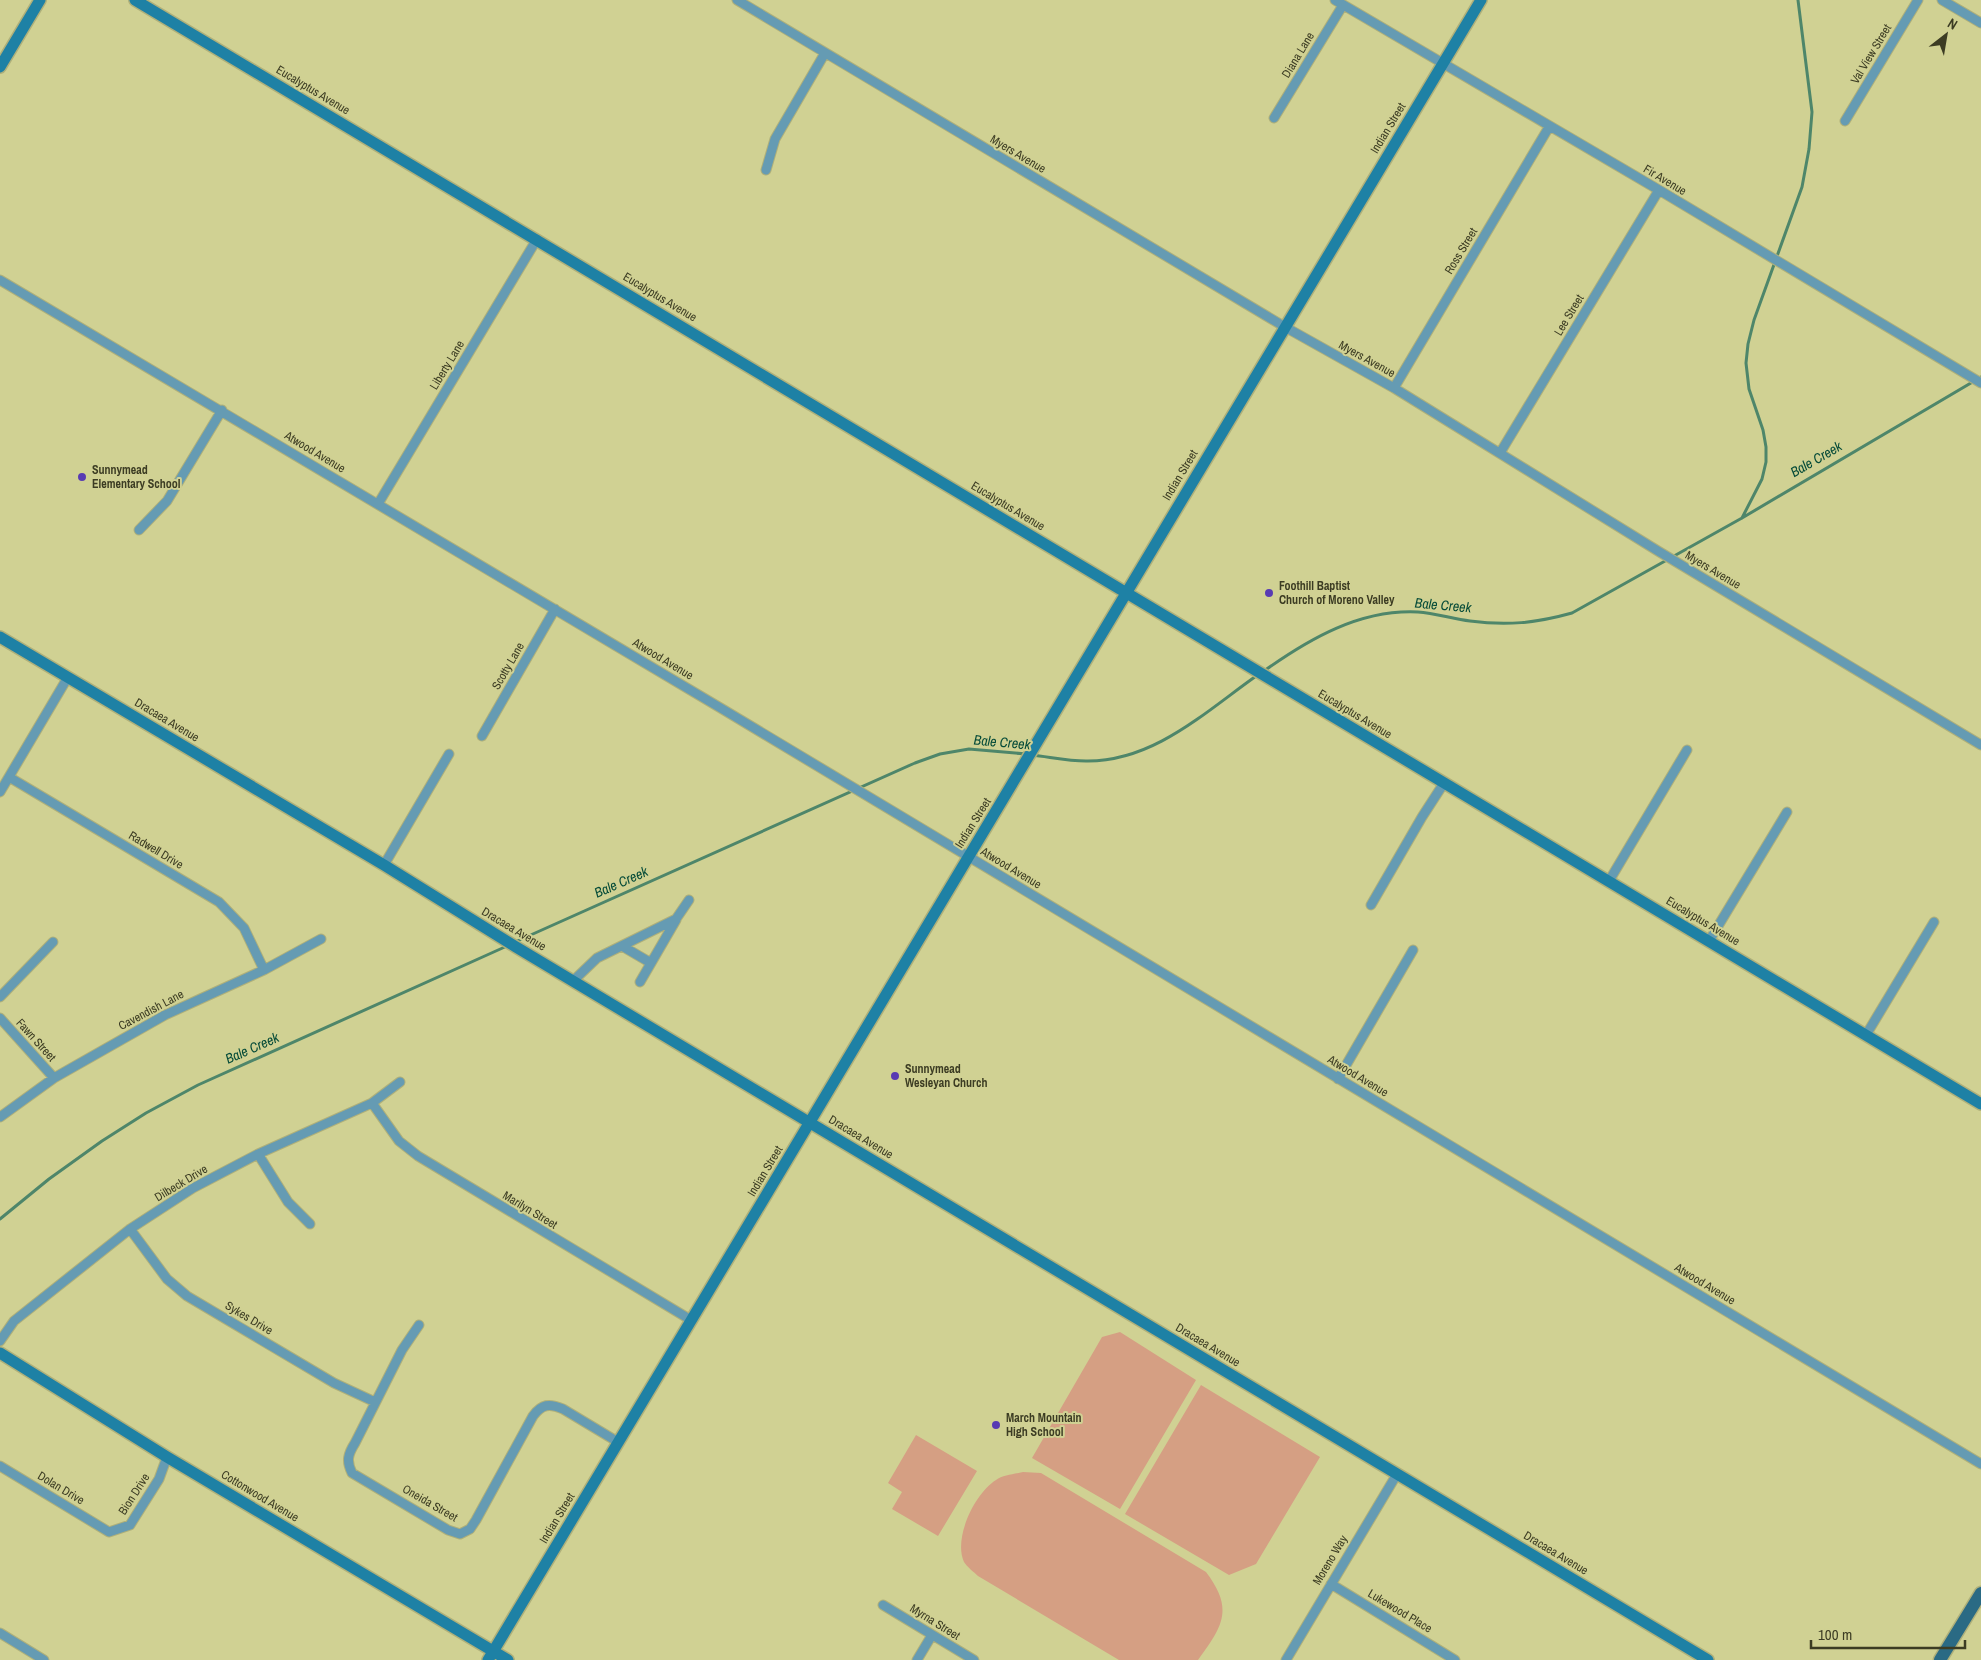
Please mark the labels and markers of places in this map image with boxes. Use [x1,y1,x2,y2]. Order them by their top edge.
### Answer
place label: Sunnymead Elementary School [92,462,181,492]
marker: Sunnymead Elementary School [76,471,88,483]
place label: Foothill Baptist Church of Moreno Valley [1279,578,1395,608]
marker: Foothill Baptist Church of Moreno Valley [1263,587,1275,599]
place label: Sunnymead Wesleyan Church [905,1061,987,1091]
marker: Sunnymead Wesleyan Church [889,1070,901,1082]
place label: March Mountain High School [1006,1410,1081,1440]
marker: March Mountain High School [990,1419,1002,1431]

